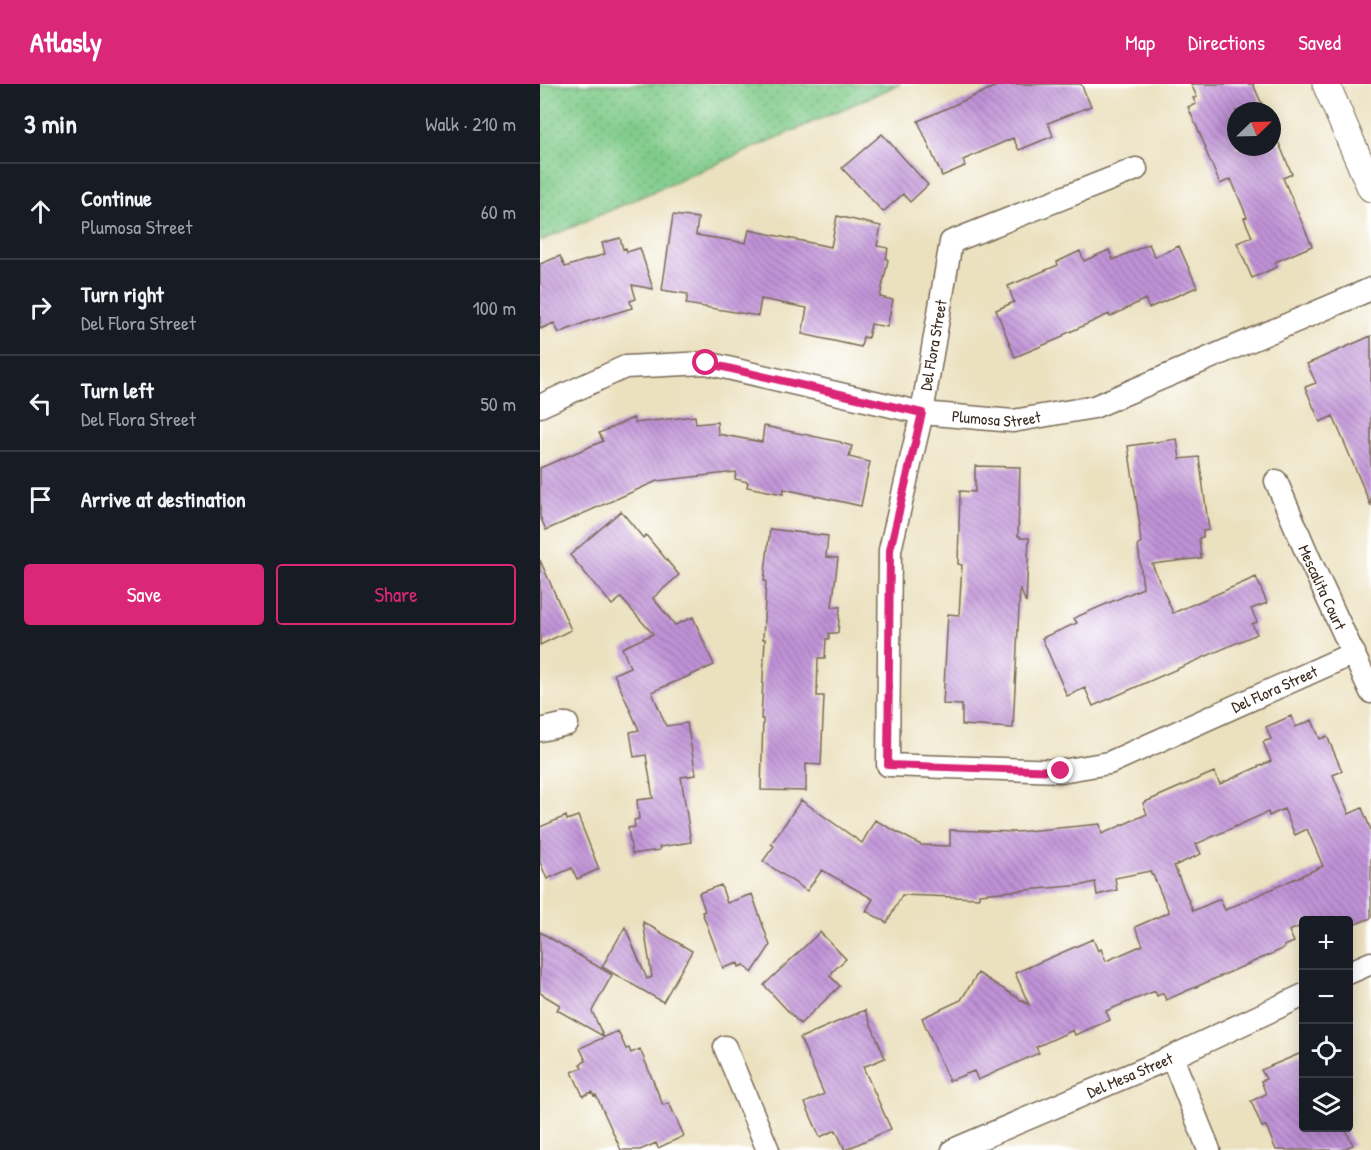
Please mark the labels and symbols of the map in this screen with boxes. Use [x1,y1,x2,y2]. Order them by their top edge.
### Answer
north arrow [1227,102,1281,156]
street label: Del Flora Street [914,297,952,392]
route start [692,349,718,375]
street label: Plumosa Street [951,405,1043,432]
street label: Mescalita Court [1294,541,1352,634]
street label: Del Flora Street [1228,660,1321,718]
route end [1047,757,1073,783]
street label: Del Mesa Street [1083,1047,1176,1103]

